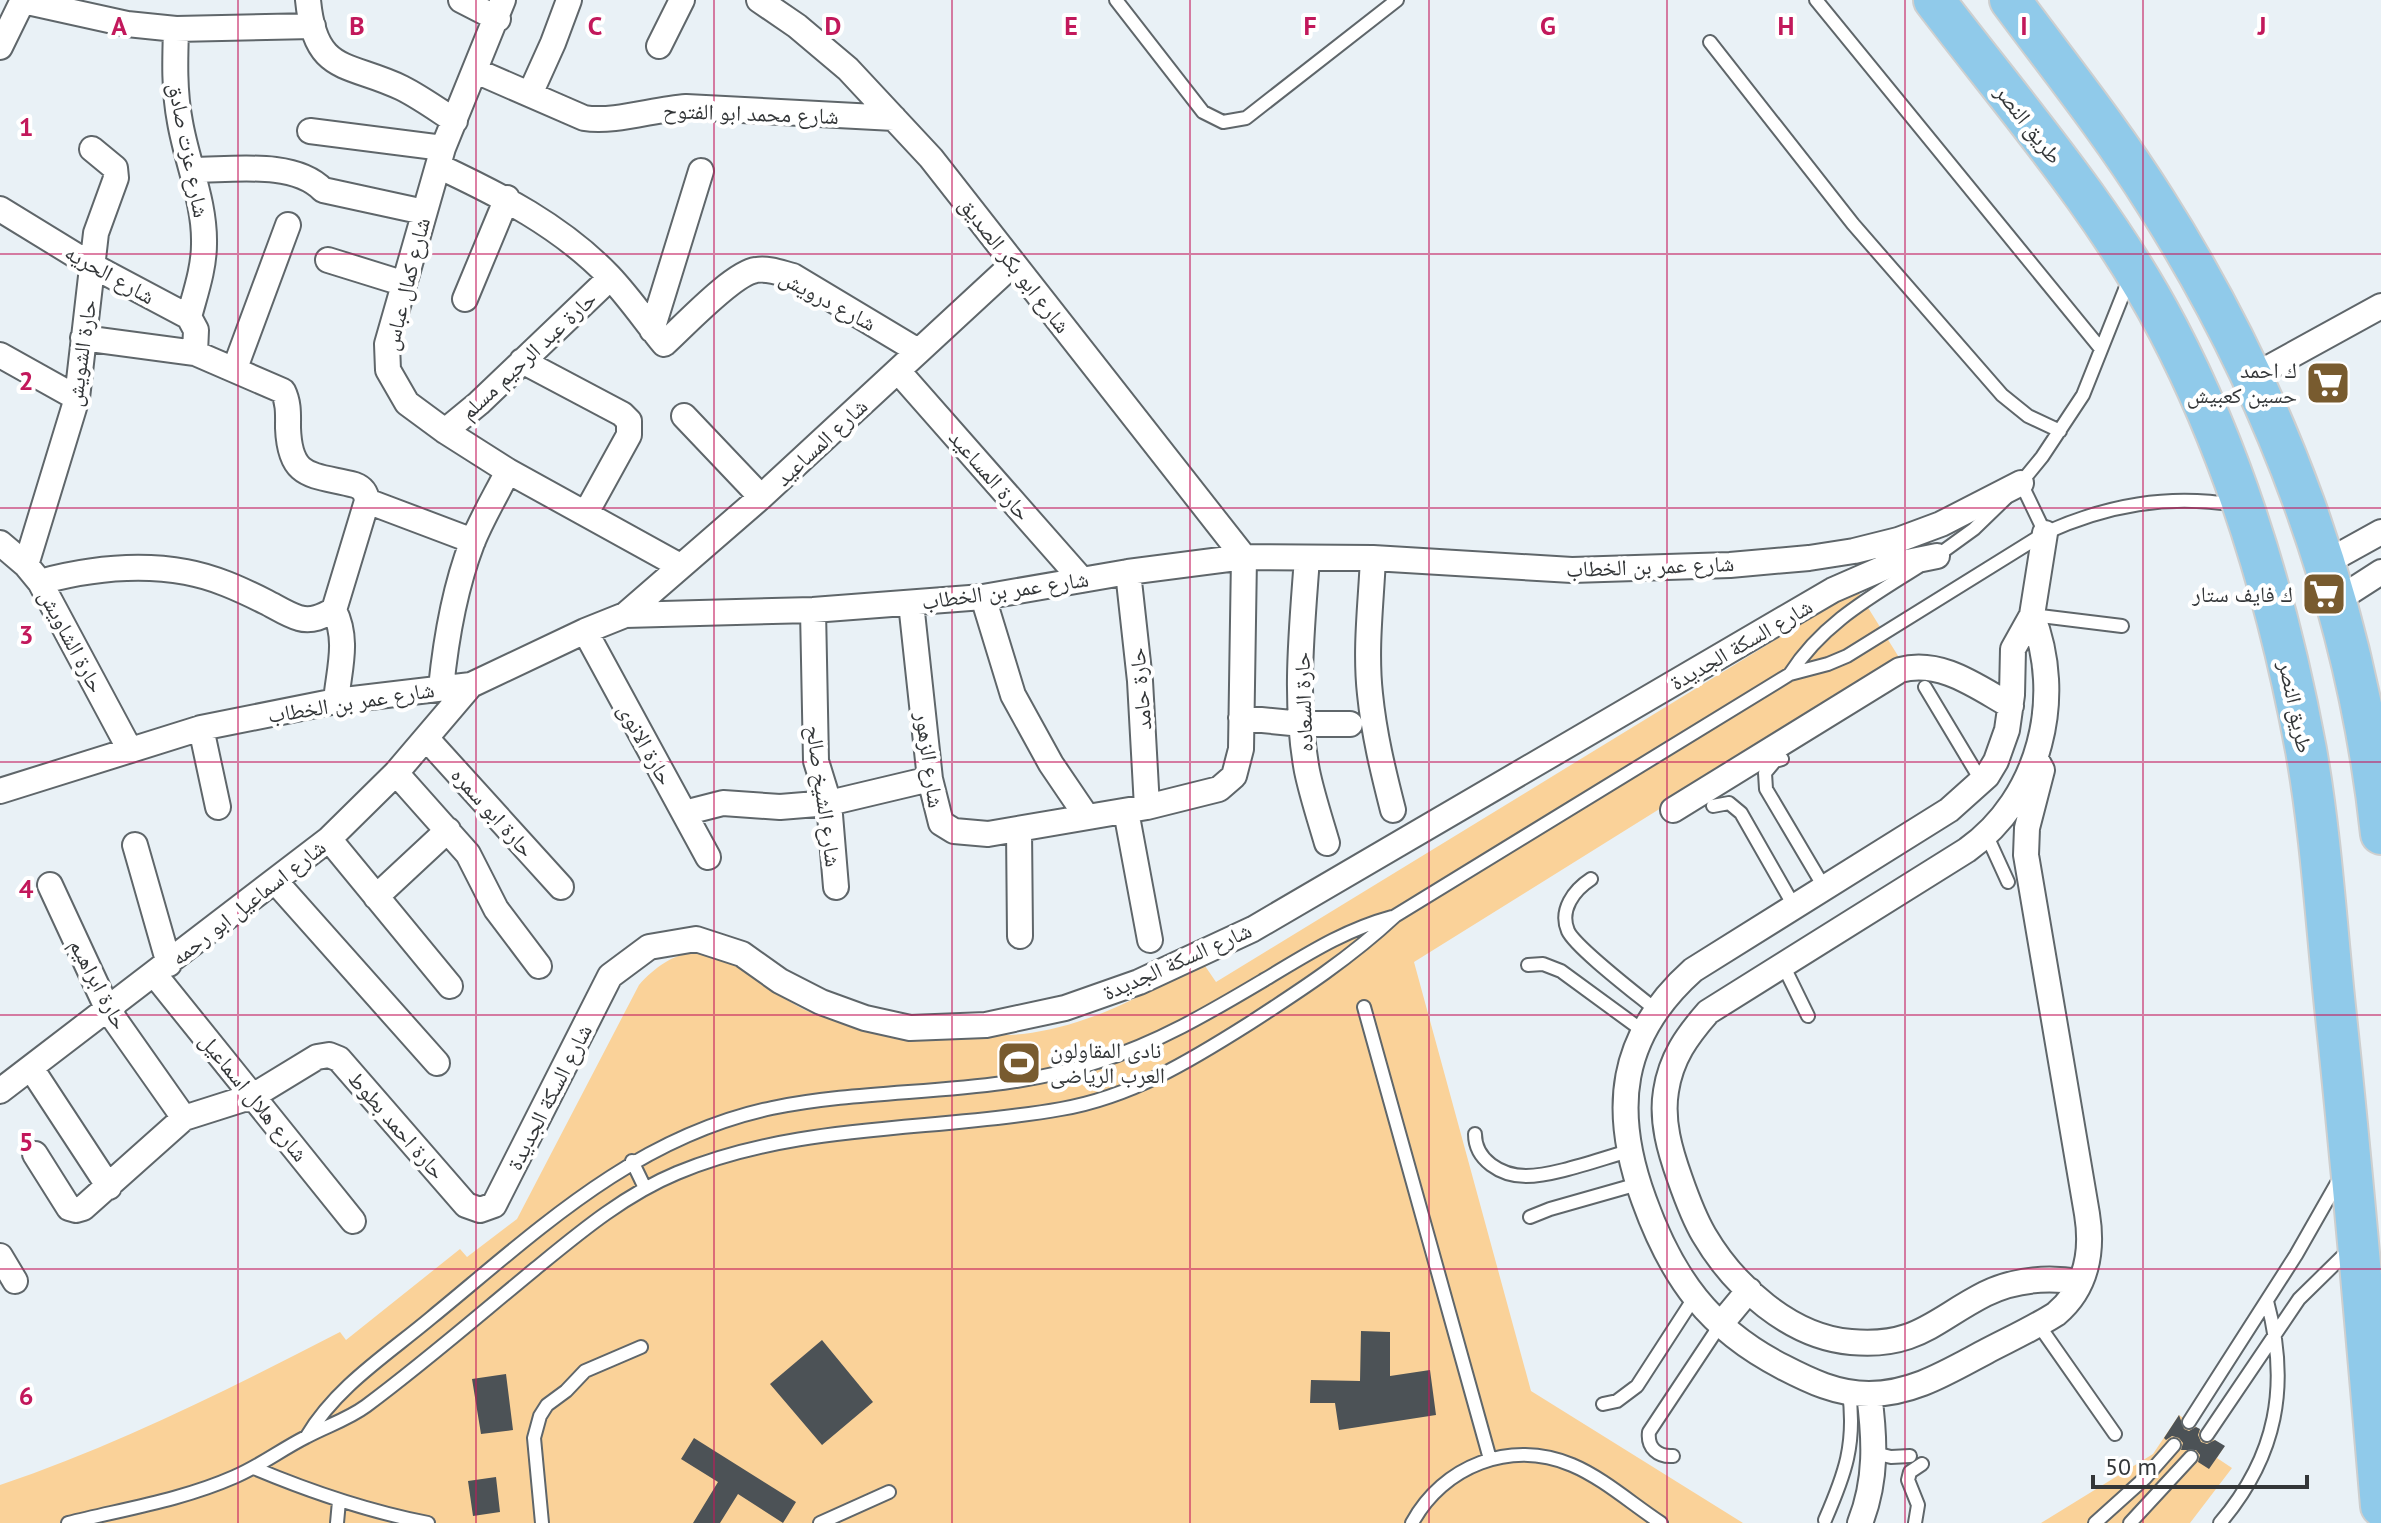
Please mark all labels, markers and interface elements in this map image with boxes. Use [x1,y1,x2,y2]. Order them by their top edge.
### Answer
text: A [111,9,127,42]
text: B [349,9,365,42]
text: C [588,9,602,42]
text: D [825,9,841,42]
text: E [1064,9,1078,42]
text: F [1303,9,1317,42]
text: G [1540,9,1556,42]
text: H [1778,9,1794,42]
text: I [2020,9,2028,42]
text: J [2257,9,2266,42]
street label: طريق النصر [1989,78,2069,169]
street label: شارع عزت صادق [162,80,216,220]
street label: شارع محمد ابو الفتوح [663,96,839,130]
text: 1 [19,110,33,143]
street label: شارع ابو بكر الصديق [953,191,1077,339]
street label: شارع كمال عباس [376,215,436,353]
street label: شارع الحريه [60,238,160,310]
street label: شارع درويش [775,263,881,337]
street label: حارة عبد الرحيم مسلم [454,285,603,426]
street label: حارة الشويش [60,298,102,408]
place label: ك احمد حسين كعبيش [2187,356,2297,409]
supermarket icon: ك احمد حسين كعبيش [2304,359,2352,407]
text: 2 [19,364,33,397]
street label: شارع المساعيد [769,392,873,492]
street label: حارة المساعيد [943,424,1037,526]
street label: شارع عمر بن الخطاب [1565,549,1735,583]
street label: شارع عمر بن الخطاب [920,564,1090,616]
supermarket icon: ك فايف ستار [2300,570,2348,618]
place label: ك فايف ستار [2191,580,2293,608]
street label: حارة الشاويش [33,584,111,698]
street label: شارع السكة الجديدة [1665,592,1817,696]
text: 3 [19,618,33,651]
street label: حارة حامد [1122,646,1158,732]
street label: حارة السعاده [1287,651,1319,753]
street label: طريق النصر [2272,657,2319,756]
street label: شارع عمر بن الخطاب [266,675,436,729]
street label: حارة الانوى [612,698,680,790]
street label: شارع الزهور [909,709,951,810]
street label: شارع الشيخ صالح [800,723,848,869]
street label: حارة ابو سمره [445,761,541,863]
street label: شارع اسماعيل ابو رحمه [165,833,331,971]
text: 4 [19,872,34,905]
street label: شارع السكة الجديدة [1098,916,1256,1006]
street label: حارة ابراهيم [63,934,135,1035]
street label: شارع السكة الجديدة [500,1019,598,1175]
street label: شارع هلال اسماعيل [194,1027,314,1167]
place label: نادى المقاولون العرب الرياضى [1050,1036,1165,1089]
sports icon: نادى المقاولون العرب الرياضى [995,1039,1043,1087]
street label: حارة احمد بطوط [342,1065,452,1185]
text: 5 [19,1125,33,1158]
text: 6 [19,1379,33,1412]
scale bar [2093,1439,2307,1489]
text: 50 m [2105,1451,2157,1482]

